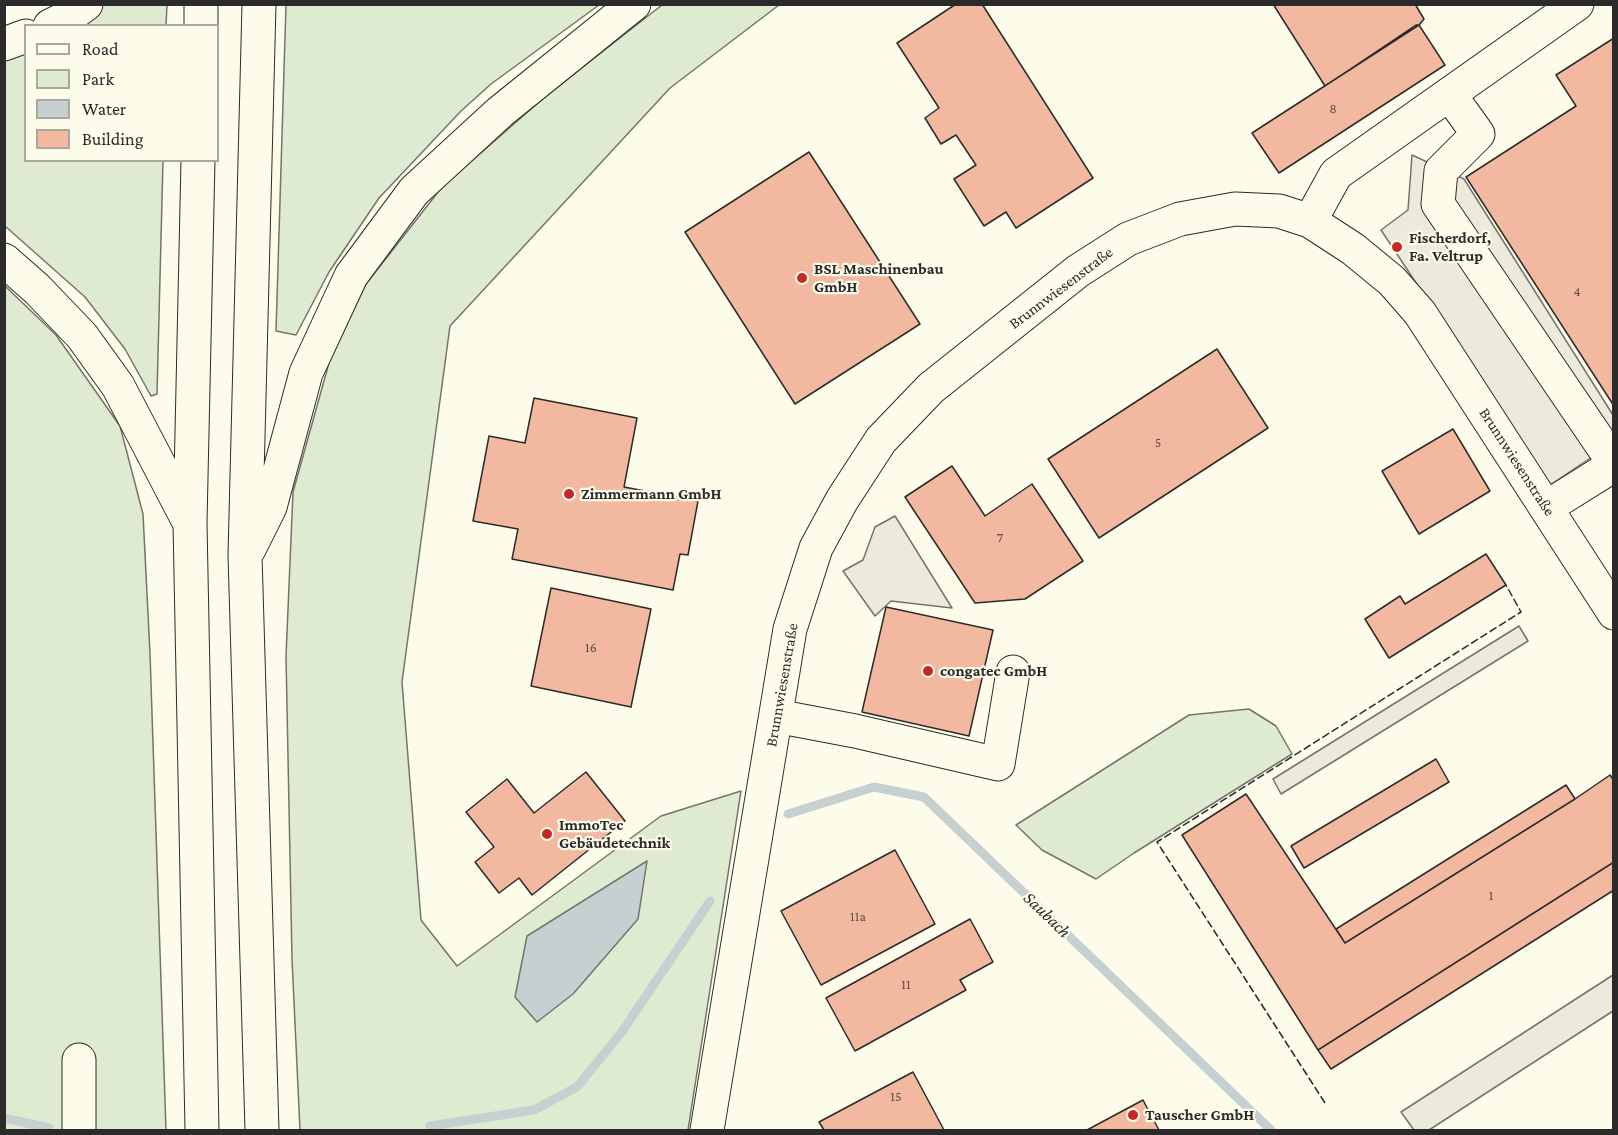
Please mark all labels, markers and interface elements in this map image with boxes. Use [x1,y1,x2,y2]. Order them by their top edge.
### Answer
legend [24,24,219,162]
text: Road [82,39,119,59]
text: Park [82,69,114,89]
text: Water [82,99,126,119]
house number: 8 [1329,101,1337,117]
text: Building [82,129,143,149]
place label: Fischerdorf, Fa. Veltrup [1409,228,1491,266]
marker: Fischerdorf, Fa. Veltrup [1390,240,1404,254]
street label: Brunnwiesenstraße [1005,243,1117,333]
place label: BSL Maschinenbau GmbH [814,259,944,297]
marker: BSL Maschinenbau GmbH [795,271,809,285]
house number: 4 [1573,284,1581,300]
street label: Brunnwiesenstraße [1475,404,1559,520]
house number: 5 [1155,435,1161,451]
place label: Zimmermann GmbH [581,484,722,504]
marker: Zimmermann GmbH [562,487,576,501]
house number: 7 [997,530,1003,546]
street label: Brunnwiesenstraße [762,622,802,748]
house number: 16 [585,640,597,656]
place label: congatec GmbH [940,661,1047,681]
marker: congatec GmbH [921,664,935,678]
place label: ImmoTec Gebäudetechnik [559,815,670,853]
marker: ImmoTec Gebäudetechnik [540,827,554,841]
water label: Saubach [1019,887,1075,943]
house number: 1 [1489,888,1493,904]
house number: 11a [850,909,866,925]
house number: 11 [901,977,911,993]
house number: 15 [890,1089,902,1105]
place label: Tauscher GmbH [1145,1105,1254,1125]
marker: Tauscher GmbH [1126,1108,1140,1122]

